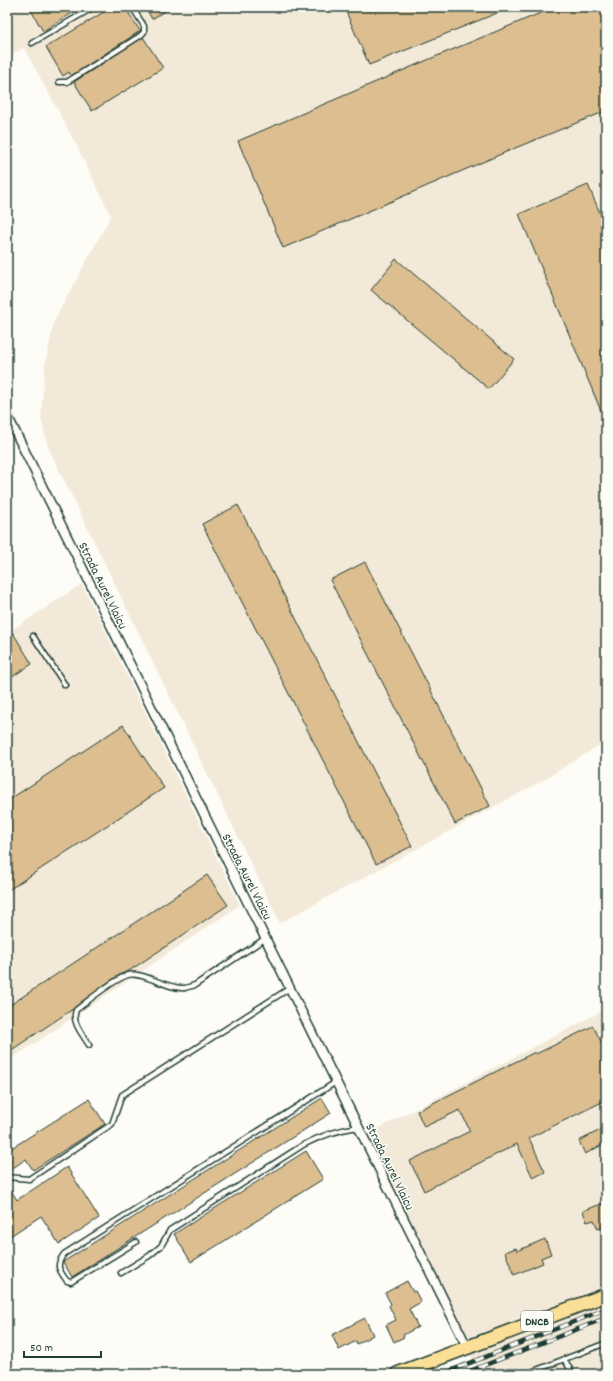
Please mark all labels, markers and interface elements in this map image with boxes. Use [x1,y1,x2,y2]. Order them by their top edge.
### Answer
street label: Strada Aurel Vlaicu [72,539,131,633]
street label: Strada Aurel Vlaicu [216,831,276,924]
street label: Strada Aurel Vlaicu [359,1120,418,1214]
road number: DNCB [521,1311,553,1331]
scale bar [24,1333,101,1359]
text: 50 m [30,1340,53,1357]

